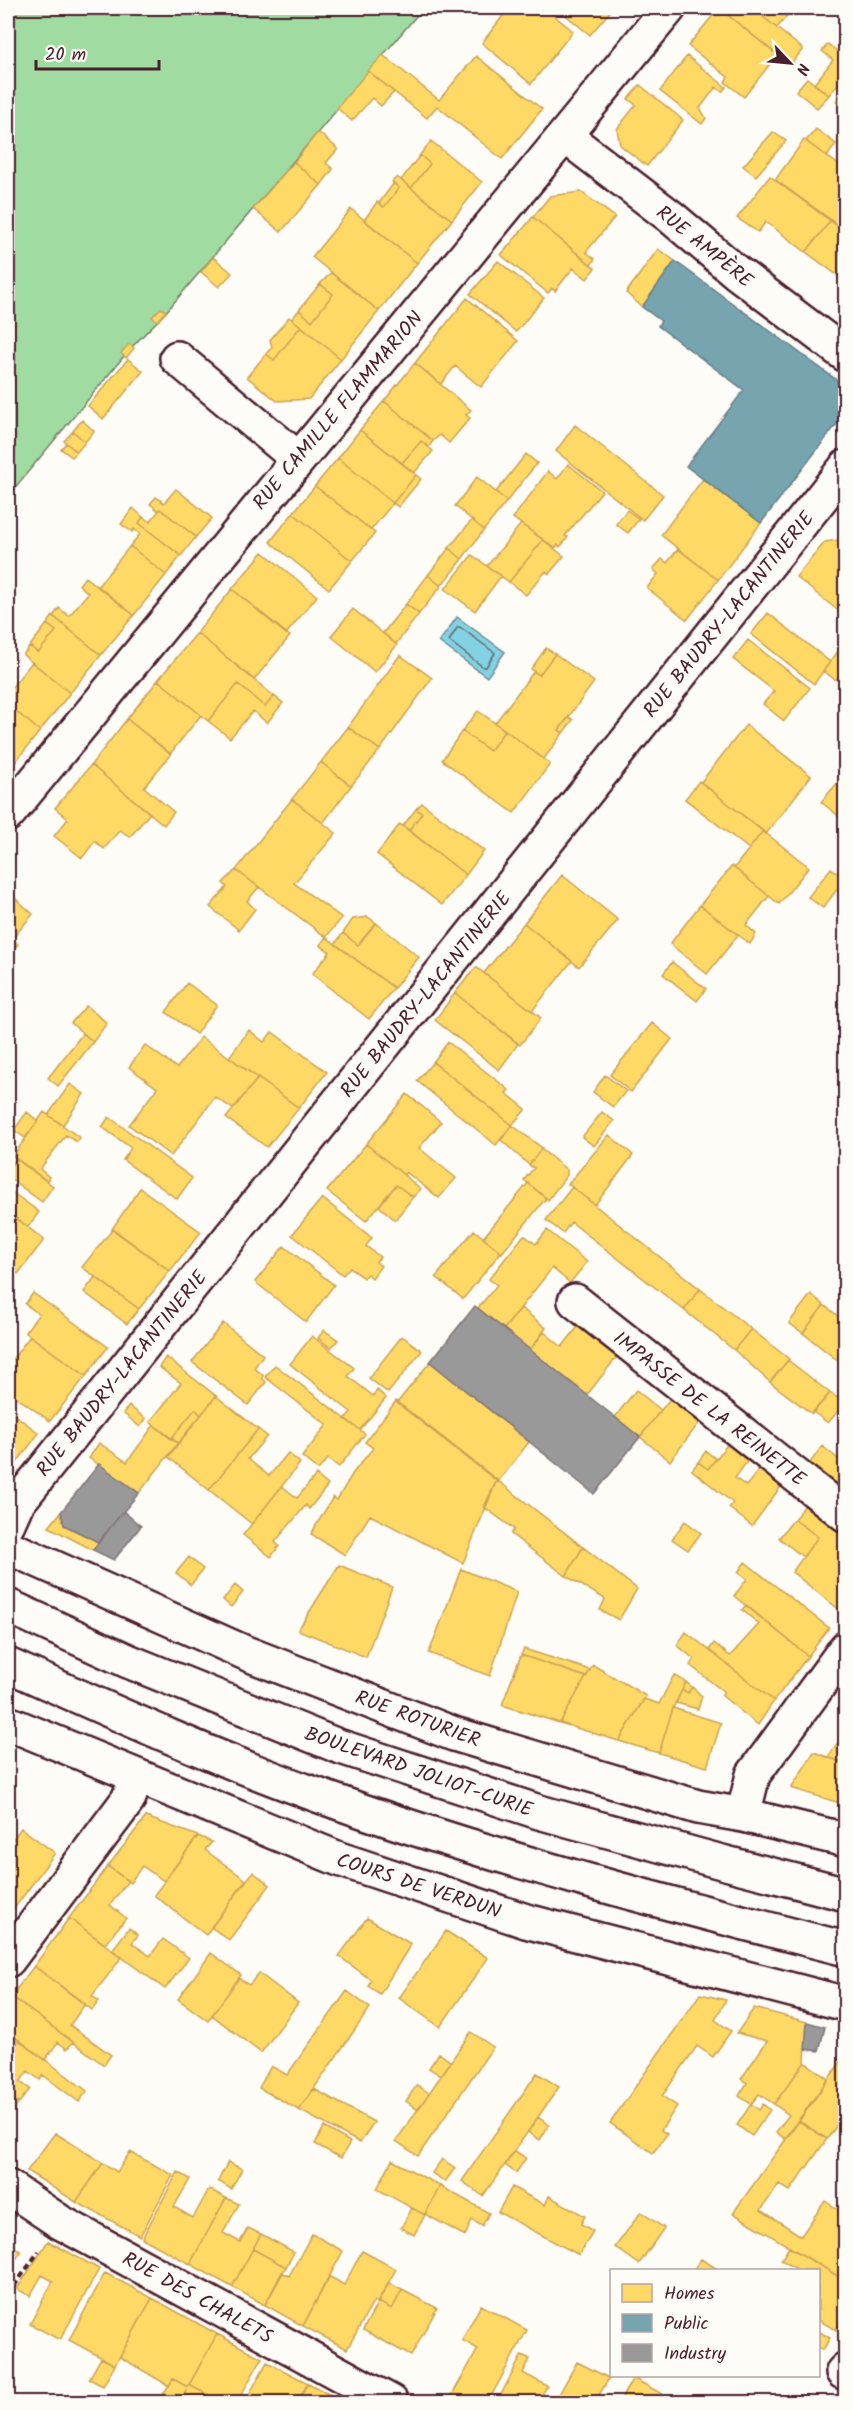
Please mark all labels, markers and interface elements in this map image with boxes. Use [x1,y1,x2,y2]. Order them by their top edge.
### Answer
scale bar [36,33,159,71]
north arrow [760,33,820,93]
text: 20 m [45,41,86,70]
text: N [789,59,816,79]
street label: RUE AMPÈRE [648,198,760,298]
street label: RUE CAMILLE FLAMMARION [245,304,432,518]
street label: RUE BAUDRY-LACANTINERIE [636,504,824,726]
street label: RUE BAUDRY-LACANTINERIE [333,884,521,1106]
street label: RUE BAUDRY-LACANTINERIE [29,1263,217,1485]
street label: IMPASSE DE LA REINETTE [605,1324,813,1496]
street label: RUE ROTURIER [350,1682,485,1757]
street label: BOULEVARD JOLIOT-CURIE [300,1719,538,1827]
street label: COURS DE VERDUN [332,1845,505,1929]
street label: RUE DES CHALETS [116,2244,279,2354]
legend [610,2269,820,2377]
text: Homes [664,2280,715,2309]
text: Public [664,2310,709,2339]
text: Industry [664,2340,726,2369]

